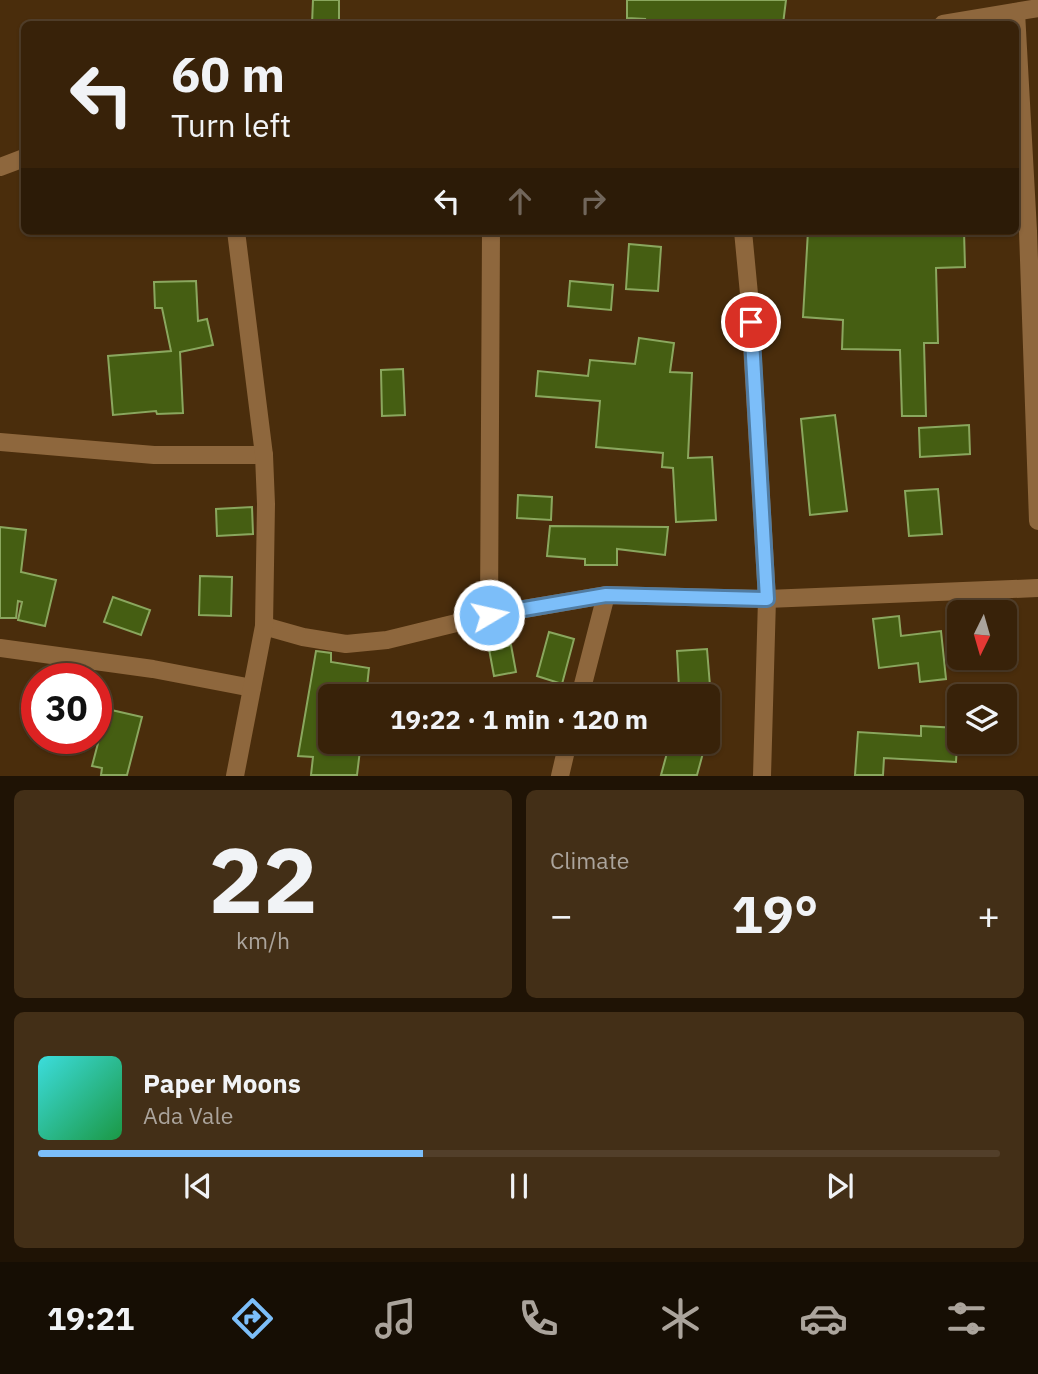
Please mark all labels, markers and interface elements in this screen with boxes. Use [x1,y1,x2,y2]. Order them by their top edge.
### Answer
text: 60 m [171,42,285,105]
icon: left [56,49,147,140]
text: Turn left [171,104,291,146]
icon: left [428,182,466,220]
icon: ahead [501,182,539,220]
icon: right [574,182,612,220]
pin [721,292,781,352]
icon: arrive [732,303,770,341]
position arrow [452,578,526,652]
north arrow [947,600,1017,670]
map controls [947,600,1017,754]
speed limit sign: 30 [21,663,112,754]
button: layers [947,684,1017,754]
text: 19:22 · 1 min · 120 m [390,702,648,736]
text: 22 [208,820,318,938]
text: Climate [550,845,629,875]
text: 19° [732,880,818,947]
text: − [550,890,573,939]
text: + [977,890,1000,939]
text: km/h [236,925,290,955]
text: Paper Moons [143,1066,301,1100]
text: Ada Vale [143,1100,233,1130]
icon: previous [179,1167,217,1205]
icon: pause [500,1167,538,1205]
icon: next [821,1167,859,1205]
icon: directions [228,1294,277,1343]
icon: music [371,1294,420,1343]
icon: phone [514,1294,563,1343]
icon: climate [656,1294,705,1343]
icon: car [799,1294,848,1343]
icon: filters [942,1294,991,1343]
text: 19:21 [47,1297,134,1339]

